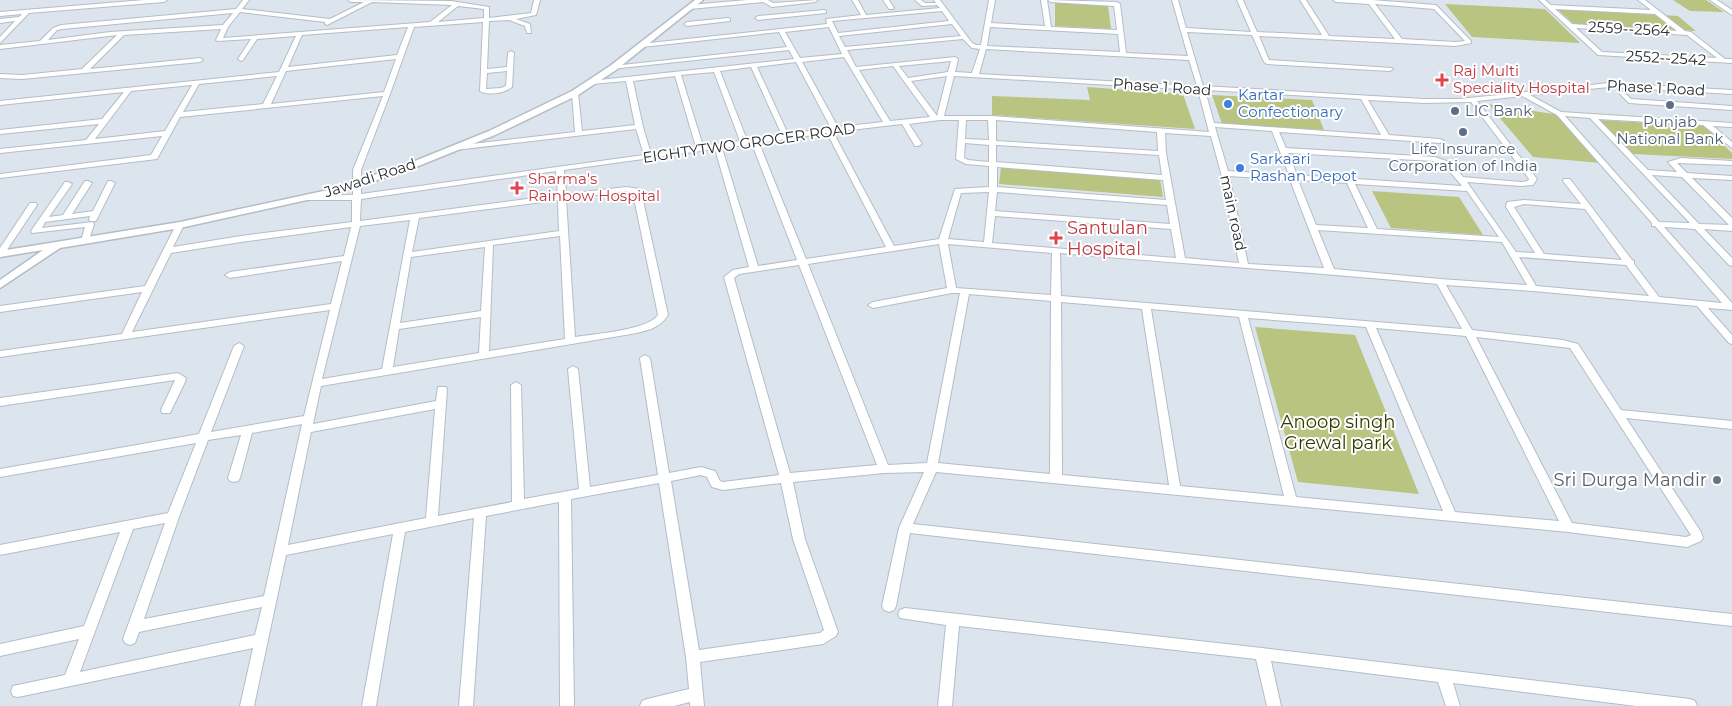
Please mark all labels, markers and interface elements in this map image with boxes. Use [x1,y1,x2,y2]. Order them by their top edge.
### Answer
street label: 2559--2564 [1588,17,1671,40]
street label: 2552--2542 [1625,46,1707,69]
place label: Raj Multi Speciality Hospital [1453,61,1590,97]
marker: Raj Multi Speciality Hospital [1435,73,1449,87]
street label: Phase 1 Road [1112,74,1212,99]
street label: Phase 1 Road [1606,75,1706,100]
place label: Kartar Confectionary [1238,85,1344,121]
marker: Kartar Confectionary [1222,98,1234,110]
marker: Punjab National Bank [1664,99,1676,111]
place label: LIC Bank [1465,101,1532,120]
marker: LIC Bank [1449,105,1461,117]
place label: Punjab National Bank [1617,112,1723,148]
street label: EIGHTYTWO GROCER ROAD [641,118,857,167]
marker: Life Insurance Corporation of India [1457,126,1469,138]
place label: Life Insurance Corporation of India [1388,139,1538,175]
place label: Sarkaari Rashan Depot [1250,149,1357,185]
street label: Jawadi Road [321,154,418,202]
marker: Sarkaari Rashan Depot [1234,162,1246,174]
place label: Sharma's Rainbow Hospital [528,169,660,205]
street label: main road [1216,173,1251,253]
marker: Sharma's Rainbow Hospital [510,181,524,195]
place label: Santulan Hospital [1067,217,1148,260]
marker: Santulan Hospital [1049,231,1063,245]
park label: Anoop singh Grewal park [1281,411,1395,454]
place label: Sri Durga Mandir [1553,469,1707,491]
marker: Sri Durga Mandir [1711,474,1723,486]

